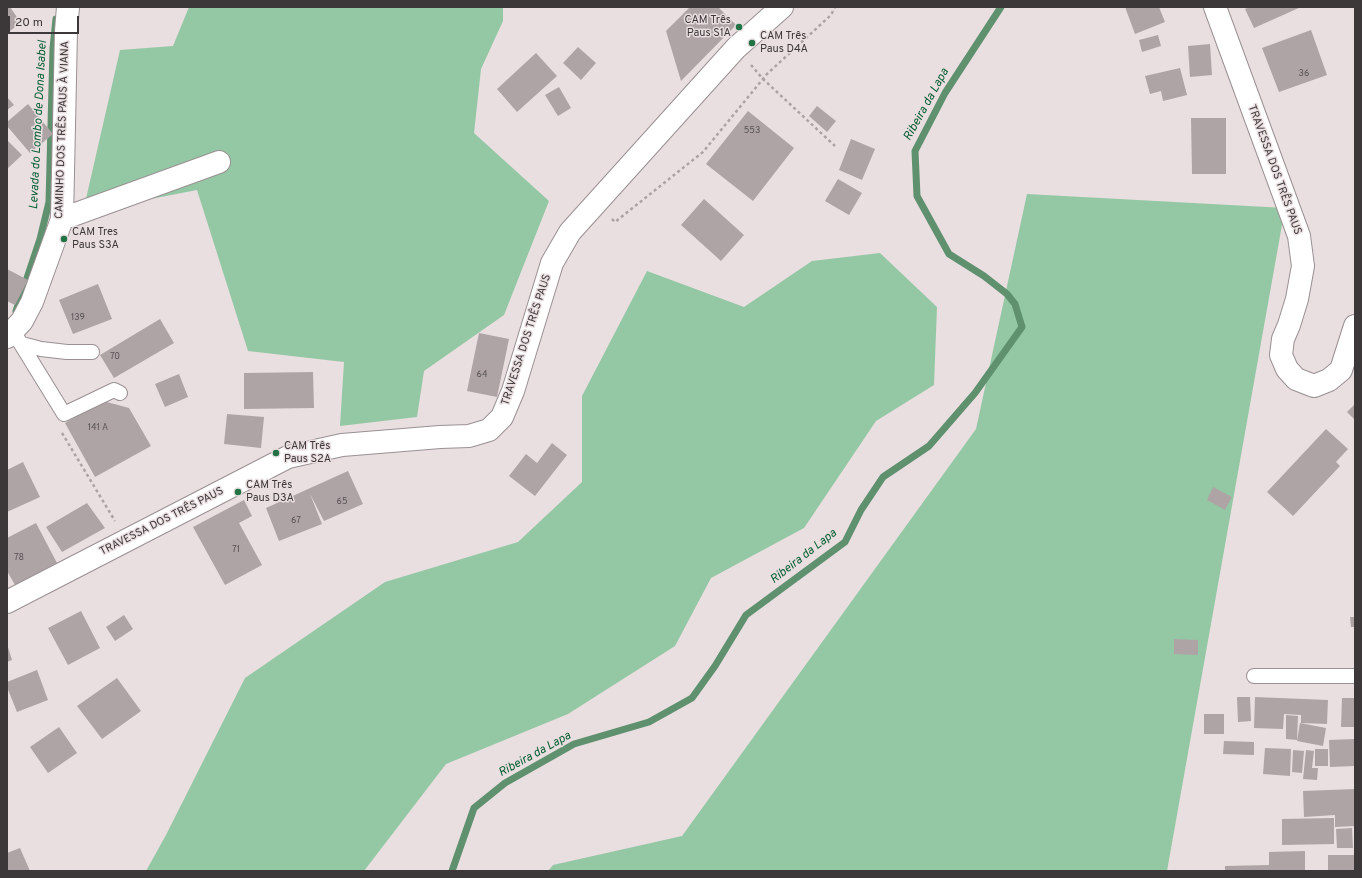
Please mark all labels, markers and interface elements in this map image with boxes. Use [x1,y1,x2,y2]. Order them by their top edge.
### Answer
scale bar [10,8,81,34]
place label: CAM Três Paus S1A [685,14,731,40]
text: 20 m [15,15,43,31]
marker: CAM Três Paus S1A [734,22,744,32]
place label: CAM Três Paus D4A [760,30,808,56]
marker: CAM Três Paus D4A [747,38,757,48]
water label: Levada do Lombo de Dona Isabel [27,40,51,210]
street label: CAMINHO DOS TRÊS PAUS À VIANA [53,41,73,219]
water label: Ribeira da Lapa [901,66,953,144]
house number: 36 [1299,69,1309,79]
street label: TRAVESSA DOS TRÊS PAUS [1244,103,1304,237]
house number: 553 [744,126,760,136]
place label: CAM Tres Paus S3A [72,226,119,252]
marker: CAM Tres Paus S3A [59,234,69,244]
street label: TRAVESSA DOS TRÊS PAUS [500,273,554,407]
house number: 139 [71,313,85,323]
house number: 70 [110,352,120,362]
house number: 64 [477,370,487,380]
house number: 141 A [88,423,108,433]
place label: CAM Três Paus S2A [284,440,331,466]
marker: CAM Três Paus S2A [271,448,281,458]
place label: CAM Três Paus D3A [246,479,294,505]
street label: TRAVESSA DOS TRÊS PAUS [98,485,226,559]
marker: CAM Três Paus D3A [233,487,243,497]
house number: 65 [337,497,347,507]
house number: 67 [291,516,301,526]
water label: Ribeira da Lapa [768,527,840,587]
house number: 71 [232,545,240,555]
house number: 78 [14,553,24,563]
water label: Ribeira da Lapa [496,729,574,781]

